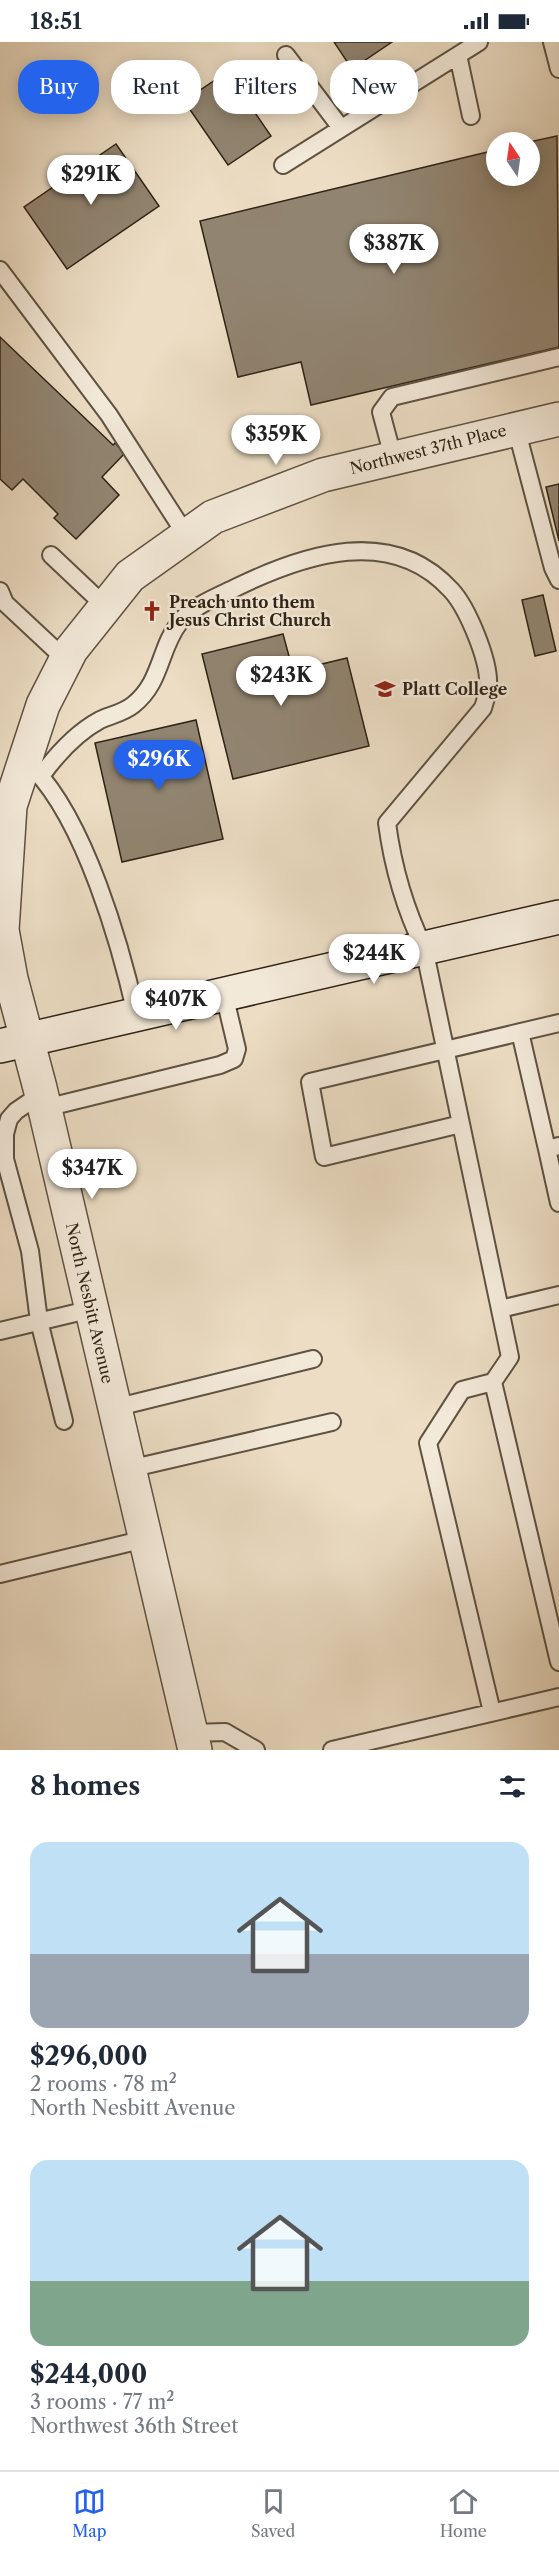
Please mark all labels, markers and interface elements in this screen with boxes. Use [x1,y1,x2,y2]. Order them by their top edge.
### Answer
text: 18:51 [30,8,82,35]
chip: Buy [18,60,99,114]
chip: Rent [111,60,201,114]
chip: Filters [213,60,318,114]
chip: New [330,60,418,114]
north arrow [486,132,540,186]
map controls [486,132,540,186]
pin: $291K [49,155,133,206]
text: $291K [61,162,121,186]
pin: $387K [352,224,436,275]
text: $387K [363,231,425,255]
pin: $359K [234,415,318,466]
street label: Northwest 37th Place [348,420,509,478]
text: $359K [245,422,307,446]
place label: Preach unto them Jesus Christ Church [166,592,331,630]
church icon: Preach unto them Jesus Christ Church [140,599,164,623]
pin: $243K [239,656,323,707]
text: $243K [250,663,312,687]
school or university icon: Platt College [373,677,397,701]
place label: Platt College [402,679,508,699]
pin: $296K [117,740,201,791]
text: $296K [128,747,190,771]
pin: $244K [332,934,416,985]
text: $244K [343,941,405,965]
pin: $407K [134,980,218,1031]
text: $407K [145,987,207,1011]
pin: $347K [50,1149,134,1200]
text: $347K [62,1156,122,1180]
street label: North Nesbitt Avenue [62,1221,118,1385]
text: 8 homes [30,1770,140,1802]
icon: filters [496,1770,529,1803]
icon: home [226,1881,334,1989]
text: $296,000 [30,2040,147,2072]
text: 2 rooms · 78 m² [30,2072,177,2096]
text: North Nesbitt Avenue [30,2096,235,2120]
icon: home [226,2199,334,2307]
text: $244,000 [30,2358,147,2390]
text: 3 rooms · 77 m² [30,2390,174,2414]
text: Northwest 36th Street [30,2414,238,2438]
tab: Map [72,2485,107,2541]
tab: Saved [251,2485,295,2541]
tab: Home [440,2485,487,2541]

